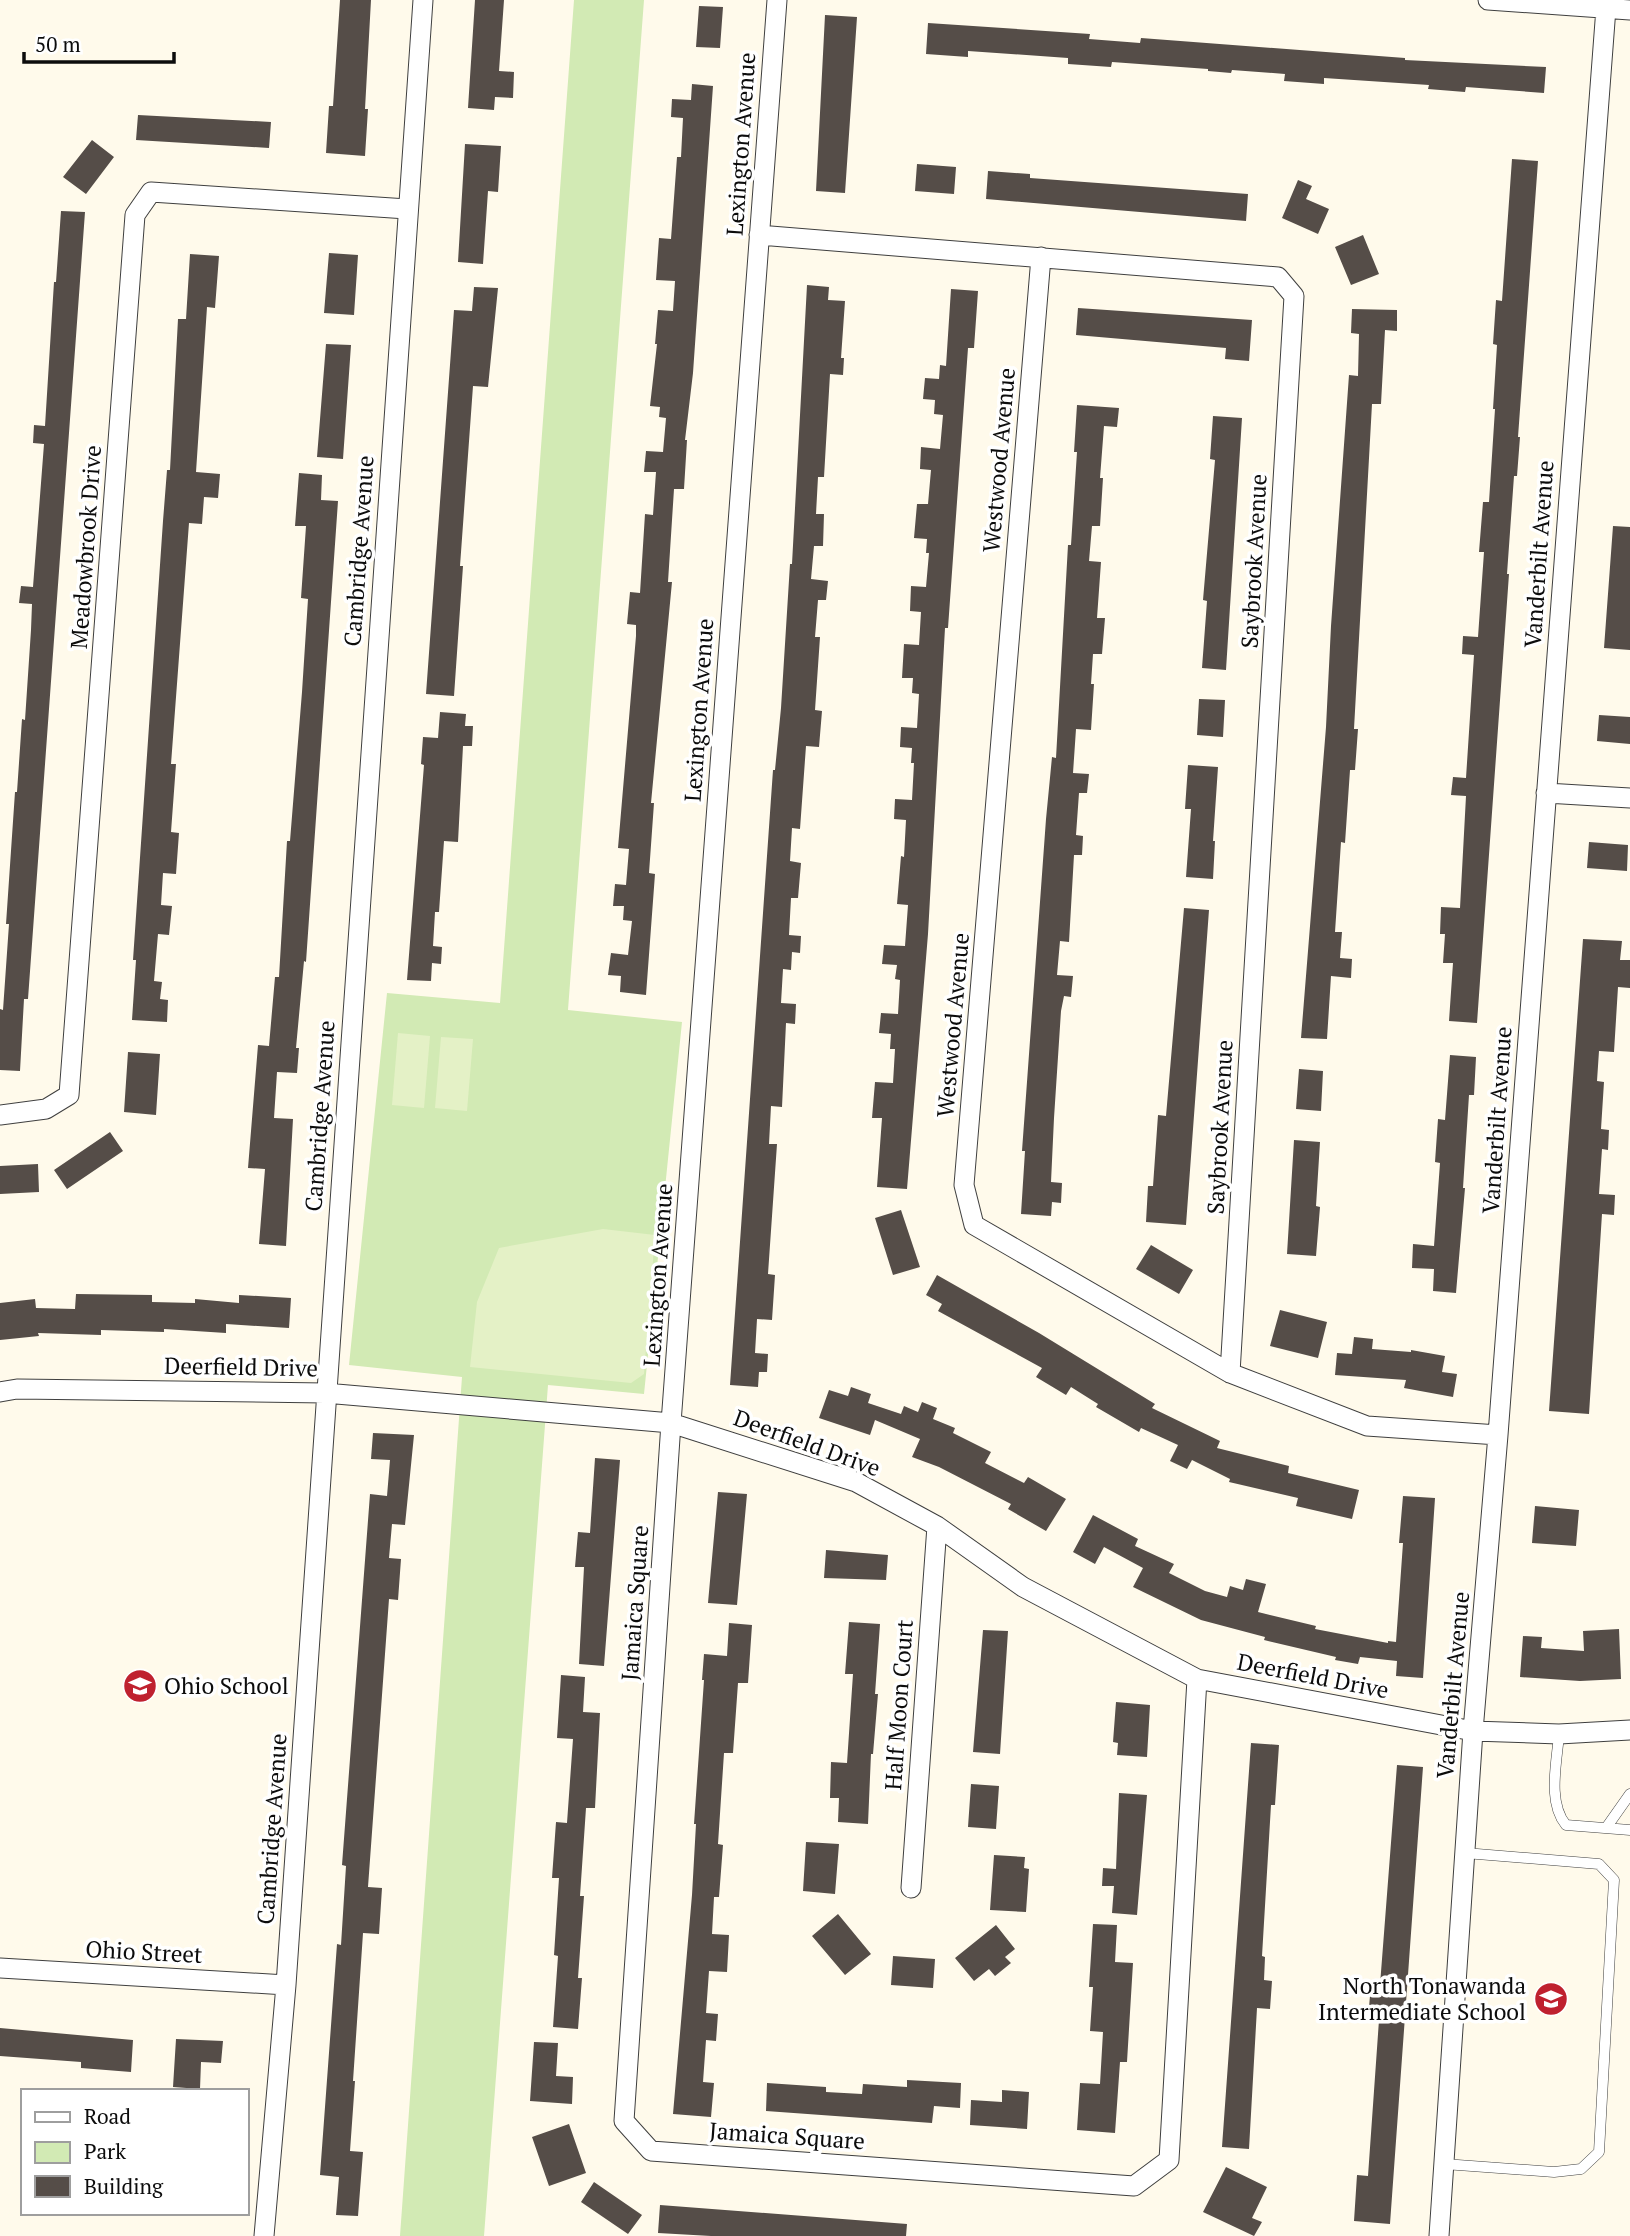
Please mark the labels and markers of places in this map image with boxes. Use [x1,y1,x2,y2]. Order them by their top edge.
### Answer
school or university icon: Ohio School [121,1667,159,1705]
place label: Ohio School [164,1670,289,1701]
place label: North Tonawanda Intermediate School [1318,1970,1526,2027]
school or university icon: North Tonawanda Intermediate School [1532,1980,1570,2018]

